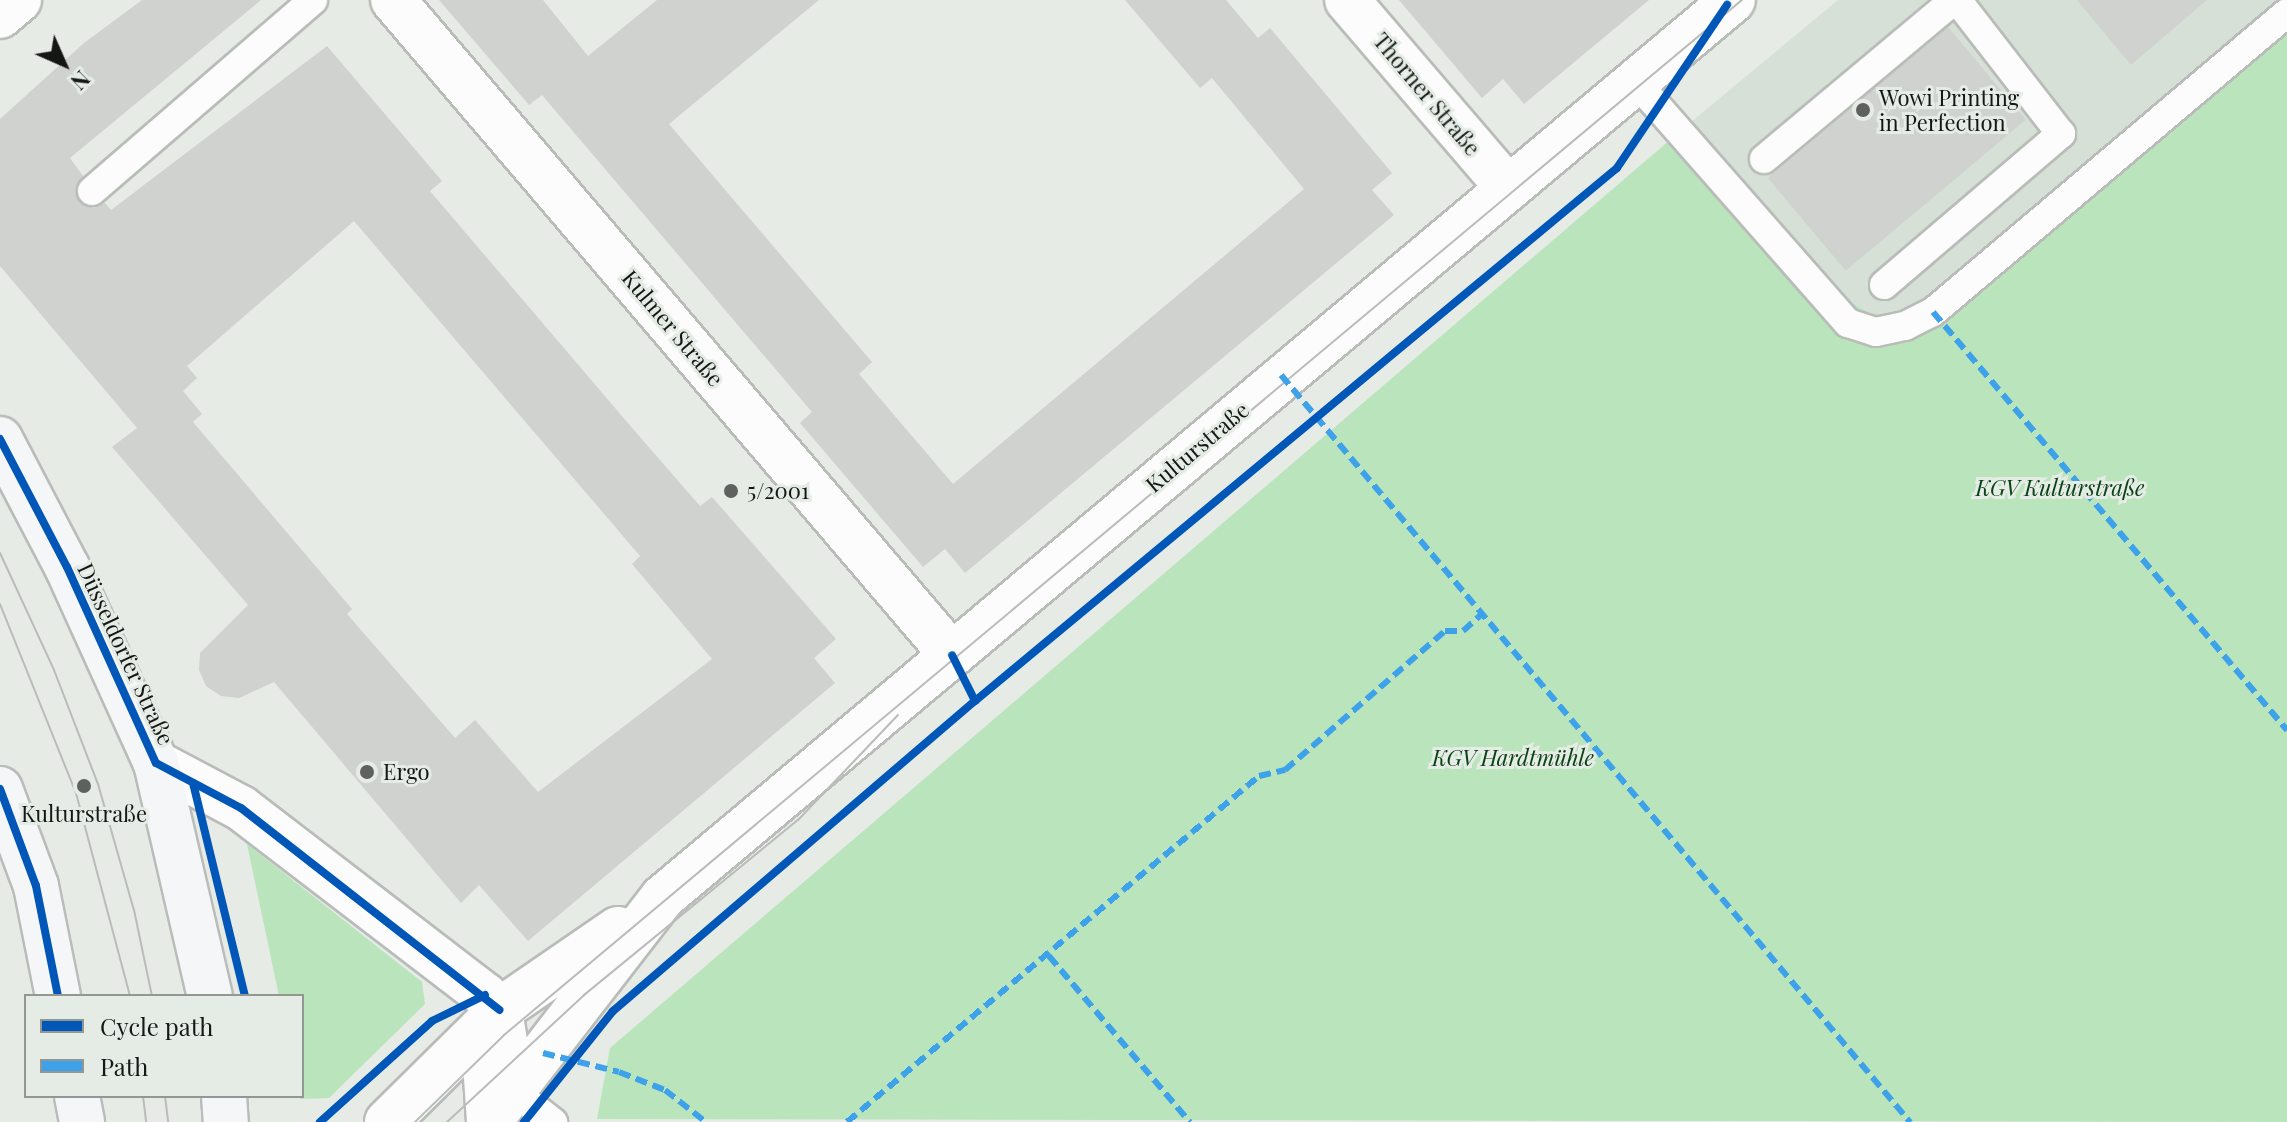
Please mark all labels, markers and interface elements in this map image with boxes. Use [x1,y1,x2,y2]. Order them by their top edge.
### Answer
north arrow [24,24,104,104]
street label: Thorner Straße [1368,27,1486,161]
text: N [65,65,97,97]
place label: Wowi Printing in Perfection [1879,84,2019,136]
marker: Wowi Printing in Perfection [1854,101,1872,119]
street label: Kulmer Straße [617,264,729,392]
street label: Kulturstraße [1140,396,1254,498]
park label: KGV Kulturstraße [1975,475,2145,501]
place label: 5/2001 [747,478,809,504]
marker: 5/2001 [722,482,740,500]
street label: Düsseldorfer Straße [72,559,180,749]
park label: KGV Hardtmühle [1432,745,1594,771]
place label: Ergo [383,759,430,785]
marker: Ergo [358,763,376,781]
marker: Kulturstraße [73,775,95,797]
place label: Kulturstraße [21,801,147,827]
legend [24,994,304,1098]
text: Cycle path [100,1010,213,1042]
text: Path [100,1050,148,1082]

